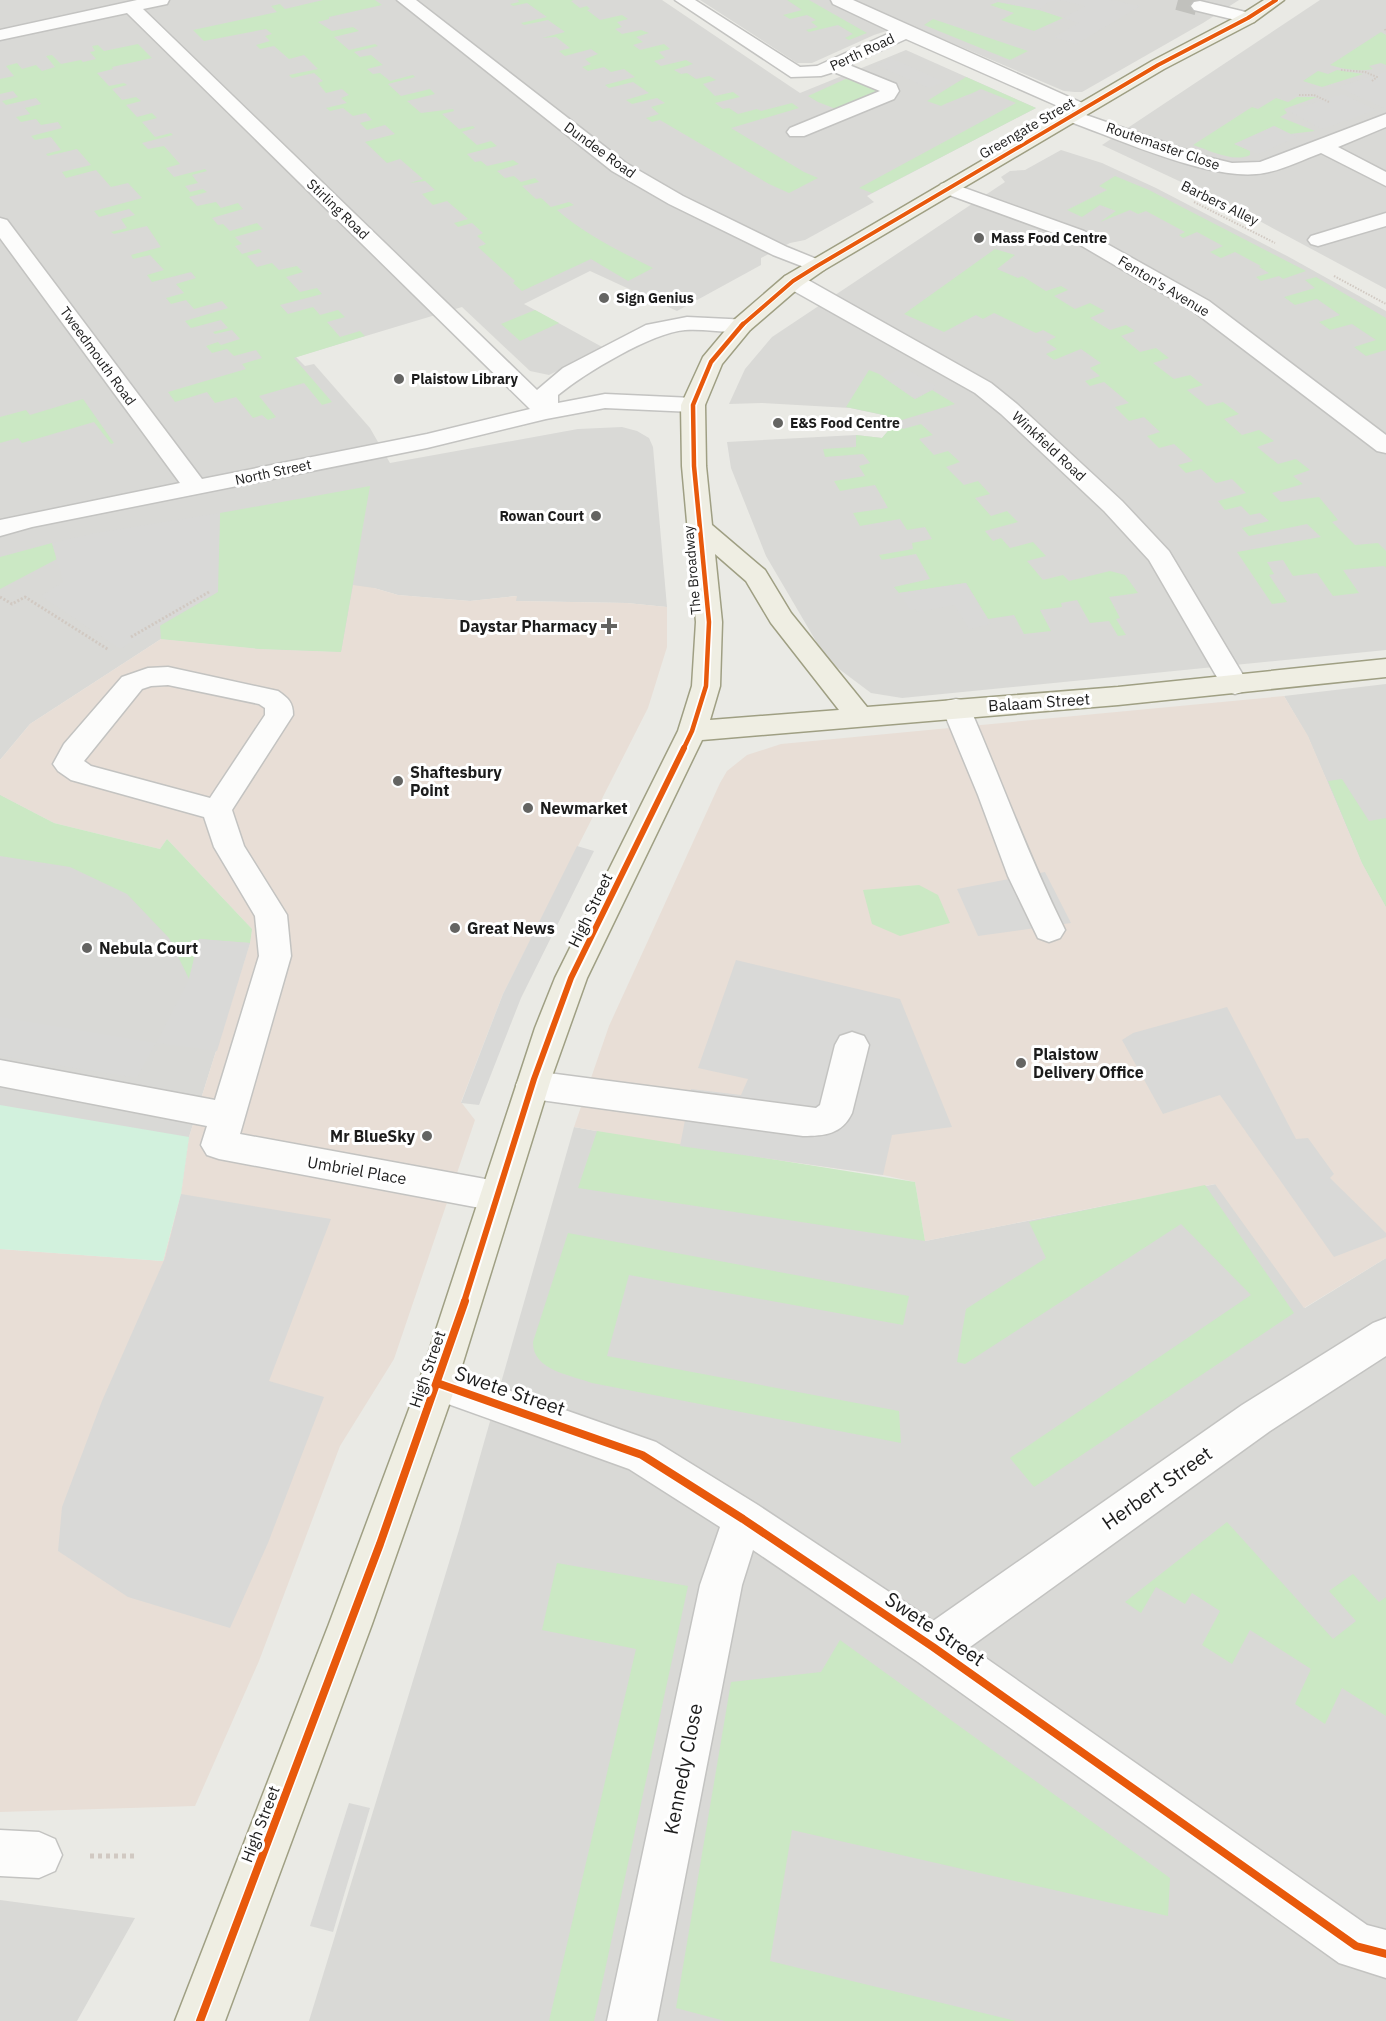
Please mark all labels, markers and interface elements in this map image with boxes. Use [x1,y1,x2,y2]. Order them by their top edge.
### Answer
street label: Perth Road [827,29,897,75]
street label: Greengate Street [976,93,1078,163]
street label: Dundee Road [561,118,639,182]
street label: Routemaster Close [1104,118,1223,174]
street label: Stirling Road [303,175,373,243]
street label: Barbers Alley [1178,177,1262,229]
place label: Mass Food Centre [991,229,1107,247]
marker: Mass Food Centre [972,231,986,245]
street label: Fenton's Avenue [1115,252,1213,321]
place label: Sign Genius [616,289,694,307]
marker: Sign Genius [597,291,611,305]
street label: Tweedmouth Road [56,303,140,409]
place label: Plaistow Library [411,370,519,388]
marker: Plaistow Library [392,372,406,386]
street label: Winkfield Road [1008,407,1090,485]
place label: E&S Food Centre [790,414,900,432]
marker: E&S Food Centre [771,416,785,430]
street label: North Street [233,455,313,489]
place label: Rowan Court [499,507,584,525]
marker: Rowan Court [589,509,603,523]
street label: The Broadway [679,525,705,615]
place label: Daystar Pharmacy [459,616,597,636]
marker: Daystar Pharmacy [602,619,616,633]
street label: Balaam Street [987,688,1091,716]
place label: Shaftesbury Point [410,762,502,800]
marker: Shaftesbury Point [391,774,405,788]
place label: Newmarket [540,798,628,818]
marker: Newmarket [521,801,535,815]
street label: High Street [563,869,617,951]
place label: Great News [467,918,555,938]
marker: Great News [448,921,462,935]
place label: Nebula Court [99,938,198,958]
marker: Nebula Court [80,941,94,955]
place label: Plaistow Delivery Office [1033,1044,1144,1082]
marker: Plaistow Delivery Office [1014,1056,1028,1070]
place label: Mr BlueSky [330,1126,415,1146]
marker: Mr BlueSky [420,1129,434,1143]
street label: Umbriel Place [306,1151,408,1189]
street label: High Street [404,1328,450,1410]
street label: Swete Street [451,1359,569,1422]
street label: Herbert Street [1096,1440,1217,1536]
street label: Swete Street [880,1585,991,1672]
street label: Kennedy Close [657,1701,708,1837]
street label: High Street [236,1783,284,1865]

